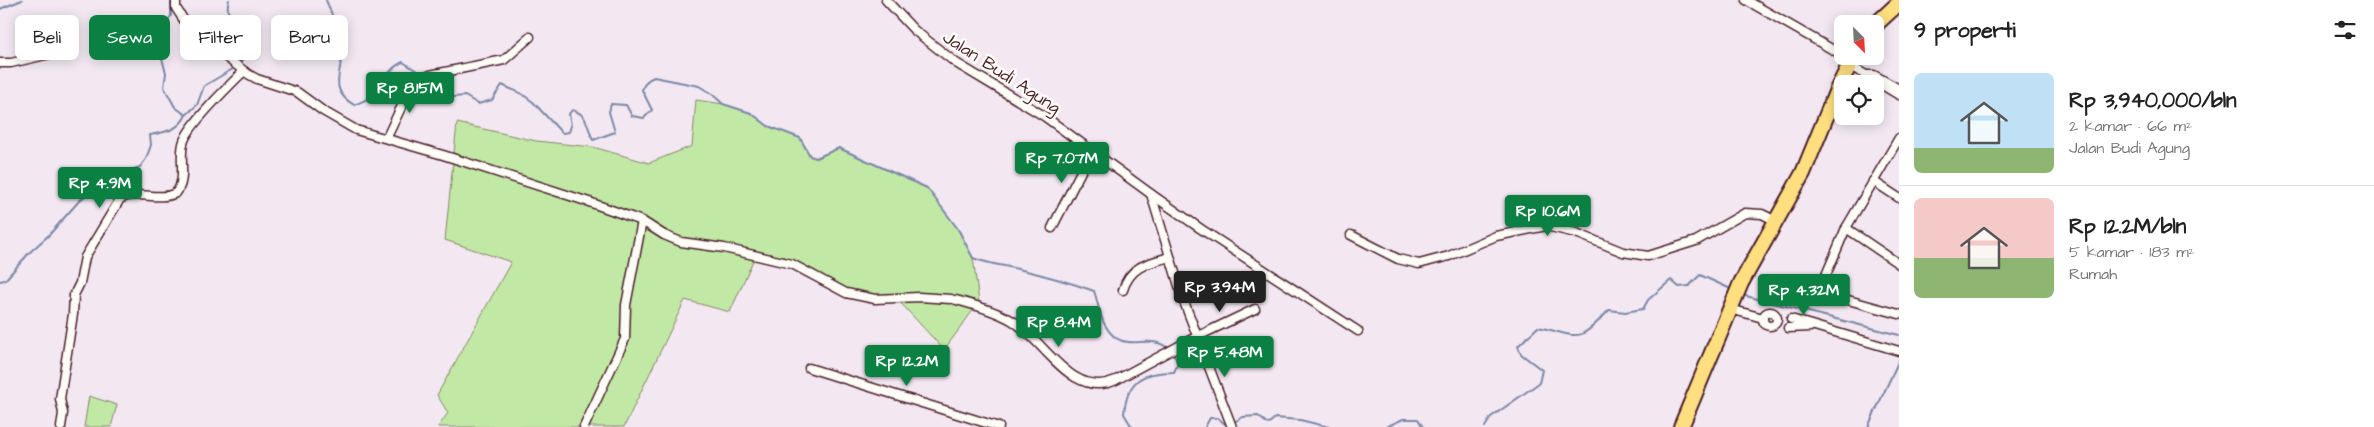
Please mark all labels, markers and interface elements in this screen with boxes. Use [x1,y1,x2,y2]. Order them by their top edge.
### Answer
chip: Beli [15,15,79,60]
chip: Sewa [89,15,170,60]
chip: Filter [180,15,261,60]
chip: Baru [271,15,348,60]
north arrow [1834,15,1884,65]
map controls [1834,15,1884,125]
text: 9 properti [1914,16,2016,45]
icon: filters [2331,16,2359,44]
street label: Jalan Budi Agung [937,25,1066,121]
pin: Rp 8.15M [358,72,462,114]
button: locate [1834,75,1884,125]
text: Rp 8.15M [377,77,443,99]
text: Rp 3,940,000/bln [2069,86,2237,115]
icon: home [1954,93,2014,153]
text: 2 kamar · 66 m² [2069,115,2192,137]
text: Jalan Budi Agung [2069,137,2190,159]
pin: Rp 7.07M [1010,142,1114,184]
text: Rp 7.07M [1026,147,1098,169]
pin: Rp 4.9M [54,166,146,209]
text: Rp 4.9M [69,172,131,194]
pin: Rp 10.6M [1496,194,1600,237]
text: Rp 10.6M [1516,200,1580,222]
text: Rp 12.2M/bln [2069,212,2186,241]
icon: home [1954,218,2014,278]
text: 5 kamar · 183 m² [2069,241,2195,263]
text: Rumah [2069,263,2117,285]
pin: Rp 3.94M [1168,270,1272,313]
pin: Rp 4.32M [1752,274,1856,316]
text: Rp 3.94M [1185,276,1255,298]
text: Rp 4.32M [1769,279,1839,301]
pin: Rp 8.4M [1013,306,1105,348]
text: Rp 8.4M [1027,311,1091,333]
pin: Rp 5.48M [1173,336,1277,378]
text: Rp 5.48M [1188,341,1262,363]
pin: Rp 12.2M [855,344,959,387]
text: Rp 12.2M [876,350,938,372]

